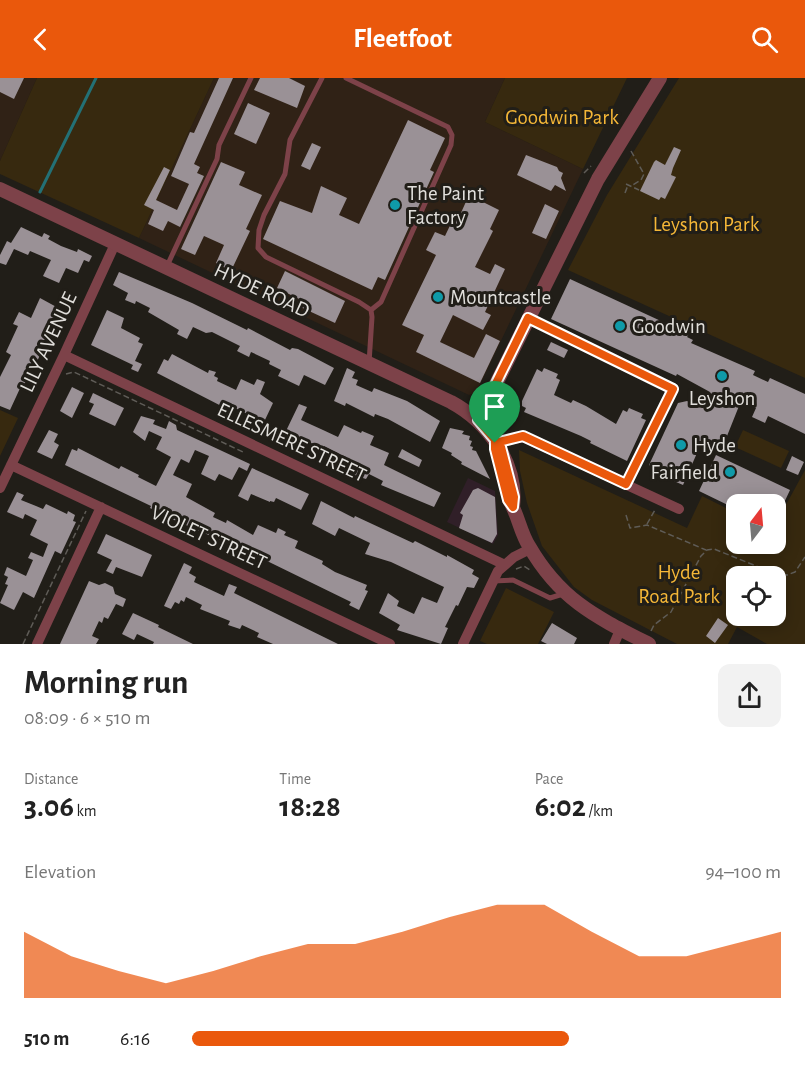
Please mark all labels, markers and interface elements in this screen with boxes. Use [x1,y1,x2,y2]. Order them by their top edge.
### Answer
icon: back [24,23,57,56]
icon: search [748,23,781,56]
text: Fleetfoot [353,25,452,52]
park label: Goodwin Park [505,107,619,128]
place label: The Paint Factory [407,183,484,228]
marker: The Paint Factory [388,198,402,212]
park label: Leyshon Park [653,214,760,235]
street label: HYDE ROAD [211,259,313,322]
place label: Mountcastle [450,287,551,308]
street label: LILY AVENUE [16,289,81,396]
marker: Mountcastle [431,290,445,304]
place label: Goodwin [632,316,706,337]
marker: Goodwin [613,319,627,333]
marker: Leyshon [715,369,729,383]
pin [469,381,520,443]
place label: Leyshon [689,388,755,409]
icon: arrive [478,390,511,423]
street label: ELLESMERE STREET [214,399,369,486]
place label: Hyde [693,435,736,456]
marker: Hyde [674,438,688,452]
place label: Fairfield [651,462,718,483]
marker: Fairfield [723,465,737,479]
north arrow [726,494,786,554]
map controls [726,494,786,626]
street label: VIOLET STREET [148,501,270,573]
park label: Hyde Road Park [638,562,720,607]
button: locate [726,566,786,626]
button: share [718,664,781,727]
text: Morning run [24,667,188,700]
text: 08:09 · 6 × 510 m [24,708,150,728]
text: Distance [24,771,78,787]
text: Time [279,771,311,787]
text: Pace [535,771,563,787]
text: 3.06 [24,792,74,822]
text: 18:28 [279,792,341,822]
text: 6:02 [535,792,586,822]
text: km [74,803,97,819]
text: /km [586,803,613,819]
text: Elevation [24,862,96,882]
text: 94–100 m [705,862,781,882]
text: 510 m [24,1029,69,1049]
text: 6:16 [120,1029,150,1049]

